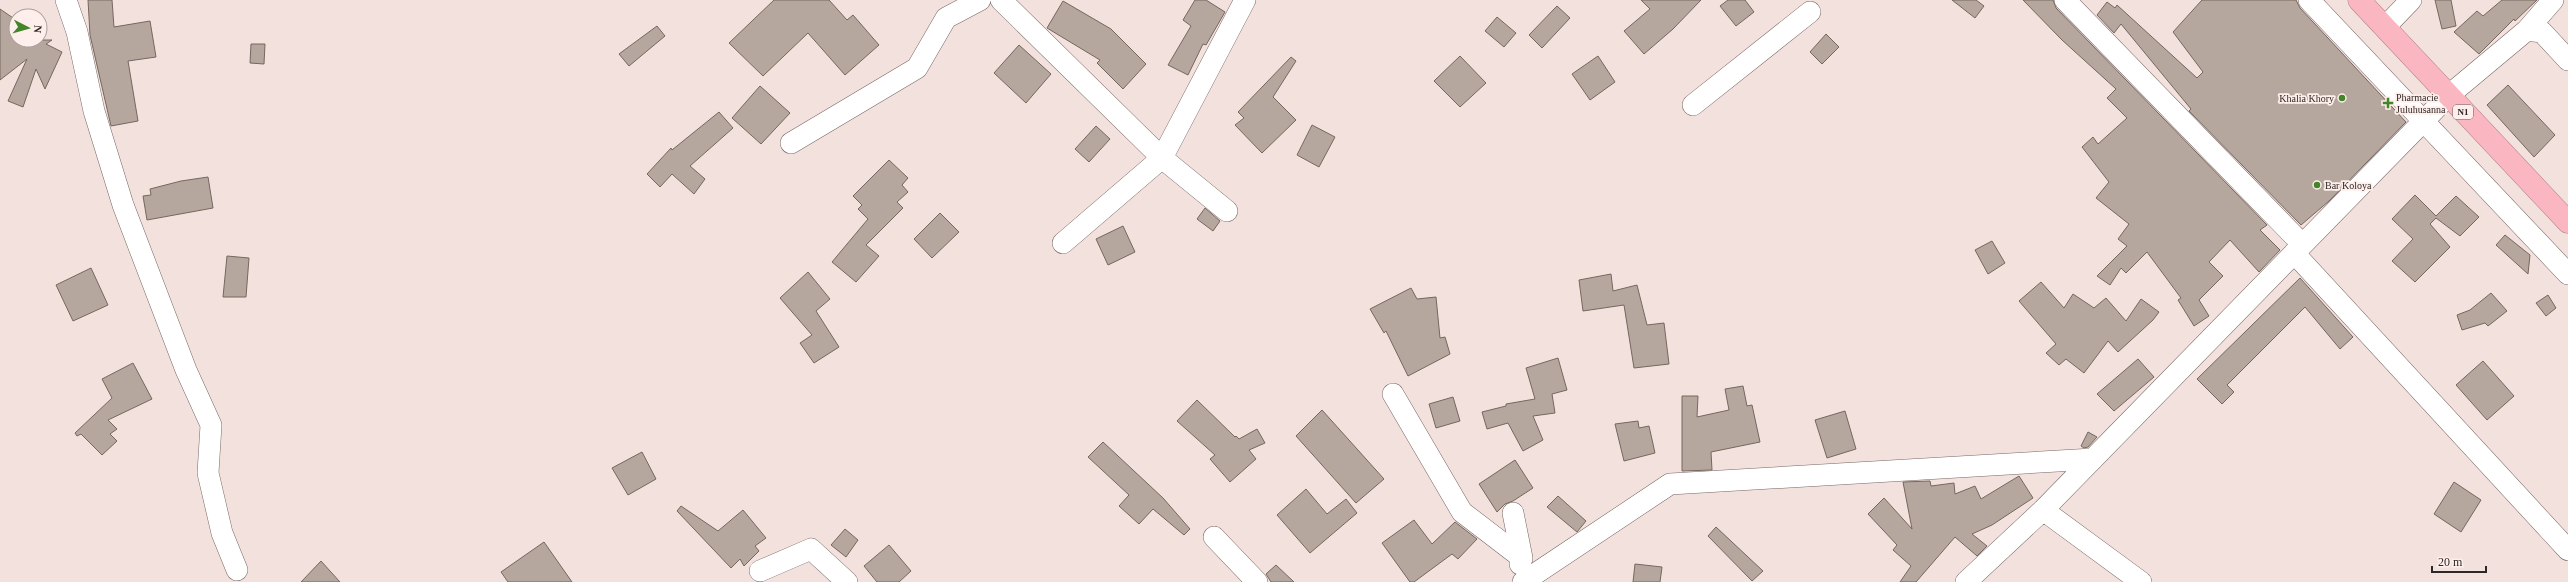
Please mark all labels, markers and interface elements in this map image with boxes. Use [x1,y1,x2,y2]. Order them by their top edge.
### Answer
north arrow [8,8,48,48]
text: N [32,24,44,34]
place label: Pharmacie Juluhusanna [2396,92,2446,115]
place label: Khalia Khory [2279,93,2334,104]
marker: Khalia Khory [2337,93,2347,103]
marker: Pharmacie Juluhusanna [2383,98,2393,108]
road number: N1 [2453,105,2473,119]
marker: Bar Koloya [2312,180,2322,190]
place label: Bar Koloya [2325,180,2372,191]
scale bar [2432,548,2486,574]
text: 20 m [2438,555,2463,569]

